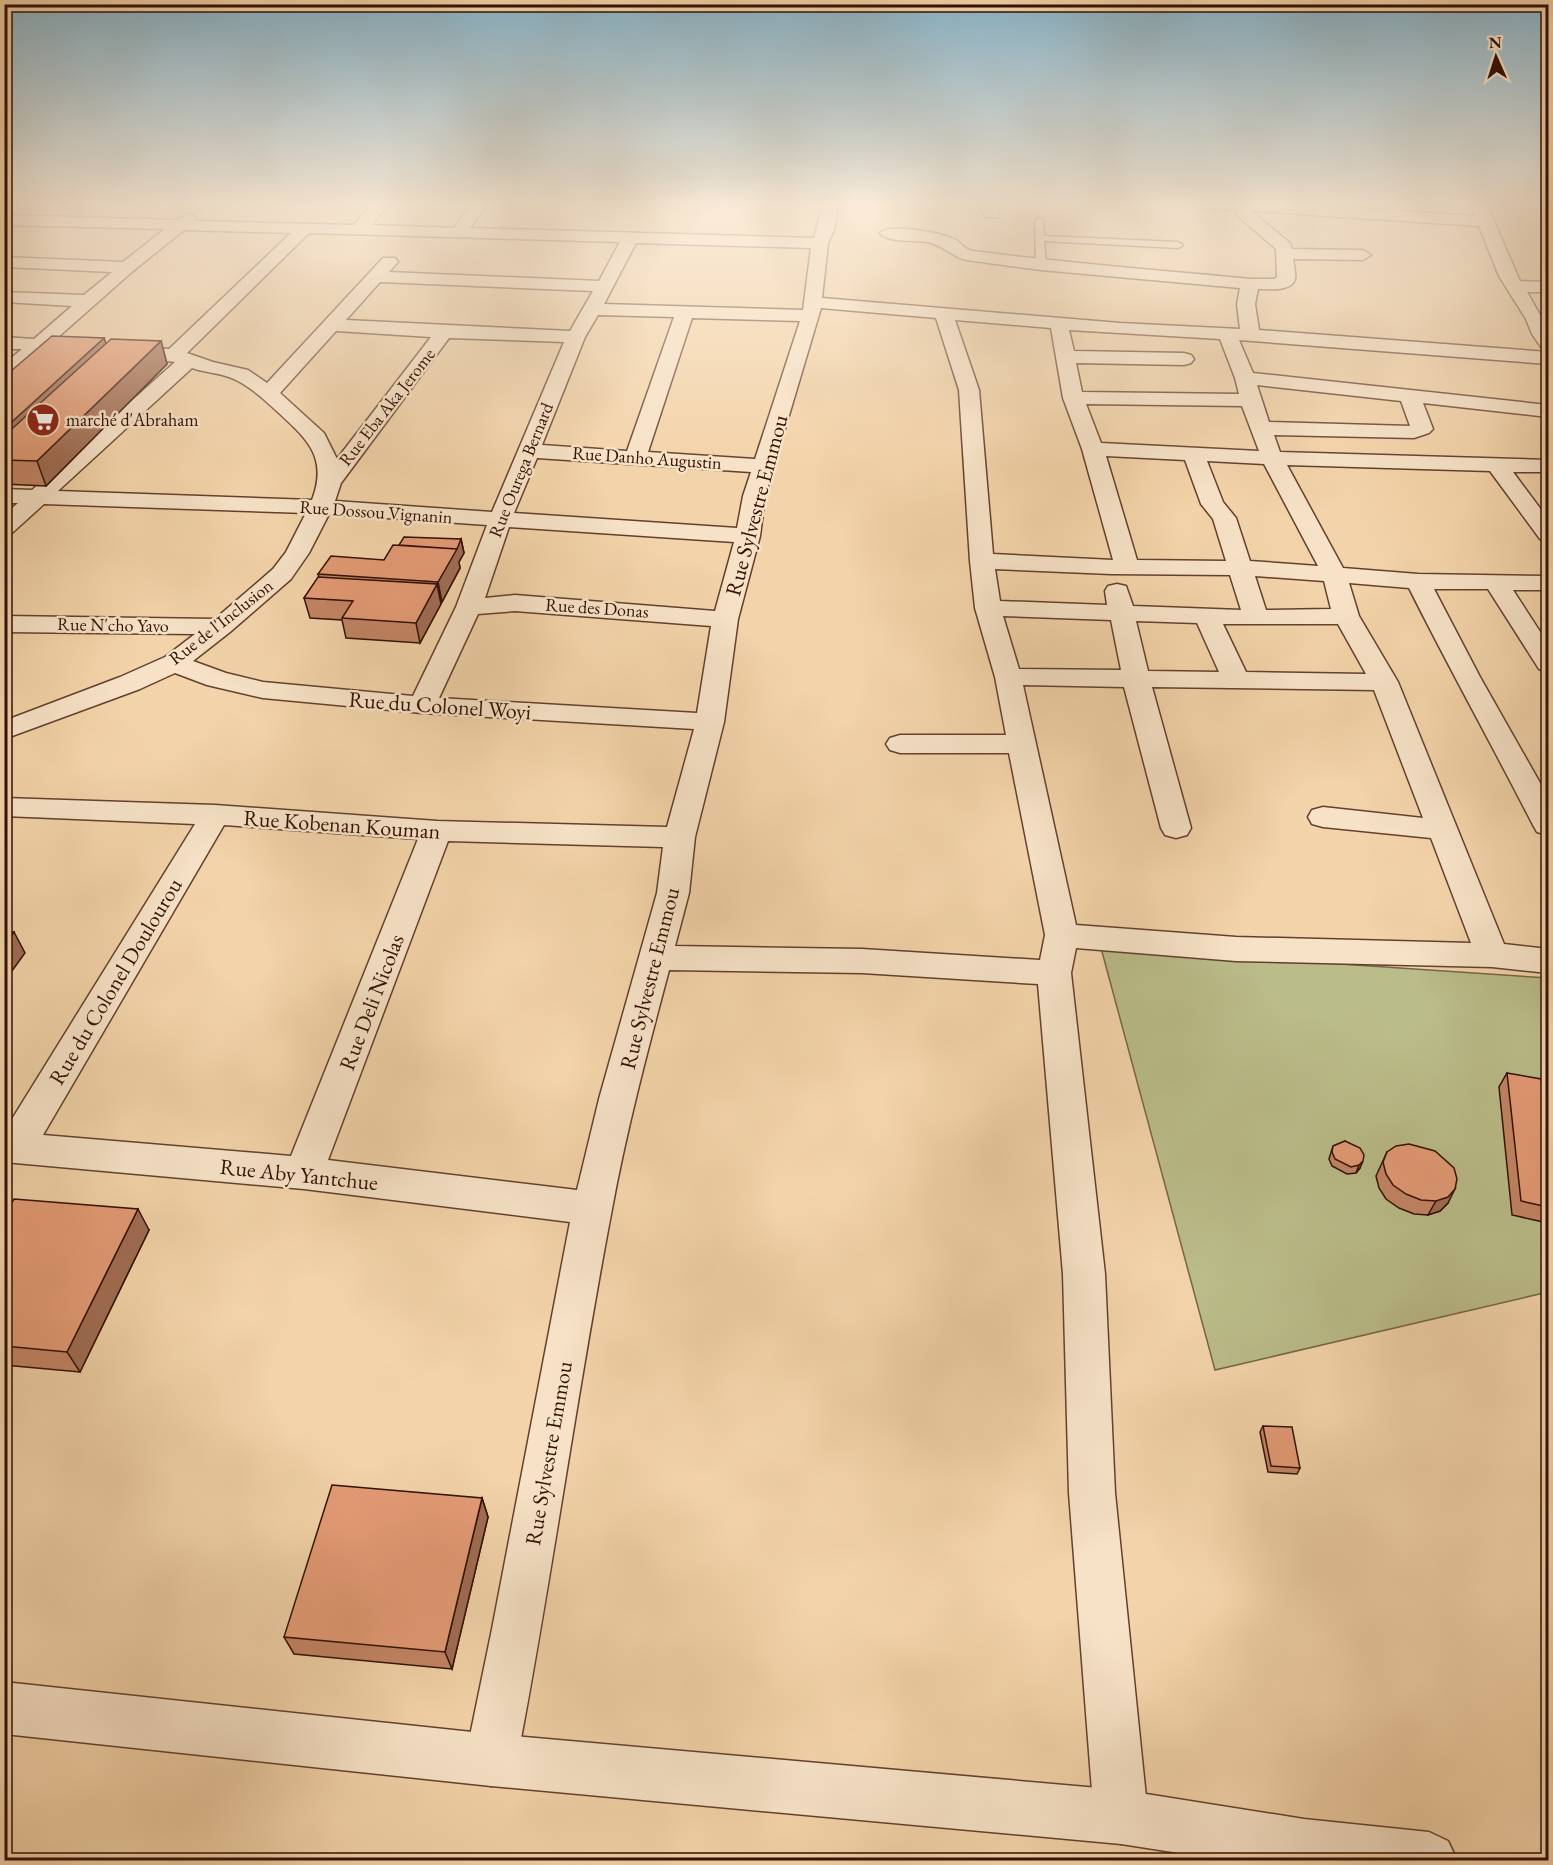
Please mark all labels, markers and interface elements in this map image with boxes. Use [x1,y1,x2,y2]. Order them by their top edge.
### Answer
north arrow [1466,27,1526,87]
text: N [1488,32,1502,53]
street label: Rue Eba Aka Jerome [333,343,440,470]
street label: Rue Ourega Bernard [483,398,558,541]
supermarket icon: marché d'Abraham [25,402,61,438]
place label: marché d'Abraham [66,408,199,431]
street label: Rue Sylvestre Emmou [718,411,795,599]
street label: Rue Danho Augustin [572,441,723,474]
street label: Rue Dossou Vignanin [299,495,454,528]
street label: Rue de l'Inclusion [164,573,278,669]
street label: Rue des Donas [545,592,650,623]
street label: Rue N'cho Yavo [57,612,169,637]
street label: Rue du Colonel Woyi [348,685,532,726]
street label: Rue Kobenan Kouman [242,803,442,846]
street label: Rue du Colonel Doulourou [42,872,189,1090]
street label: Rue Sylvestre Emmou [613,884,686,1072]
street label: Rue Deli Nicolas [332,930,411,1074]
street label: Rue Aby Yantchue [219,1152,380,1197]
street label: Rue Sylvestre Emmou [518,1358,579,1547]

